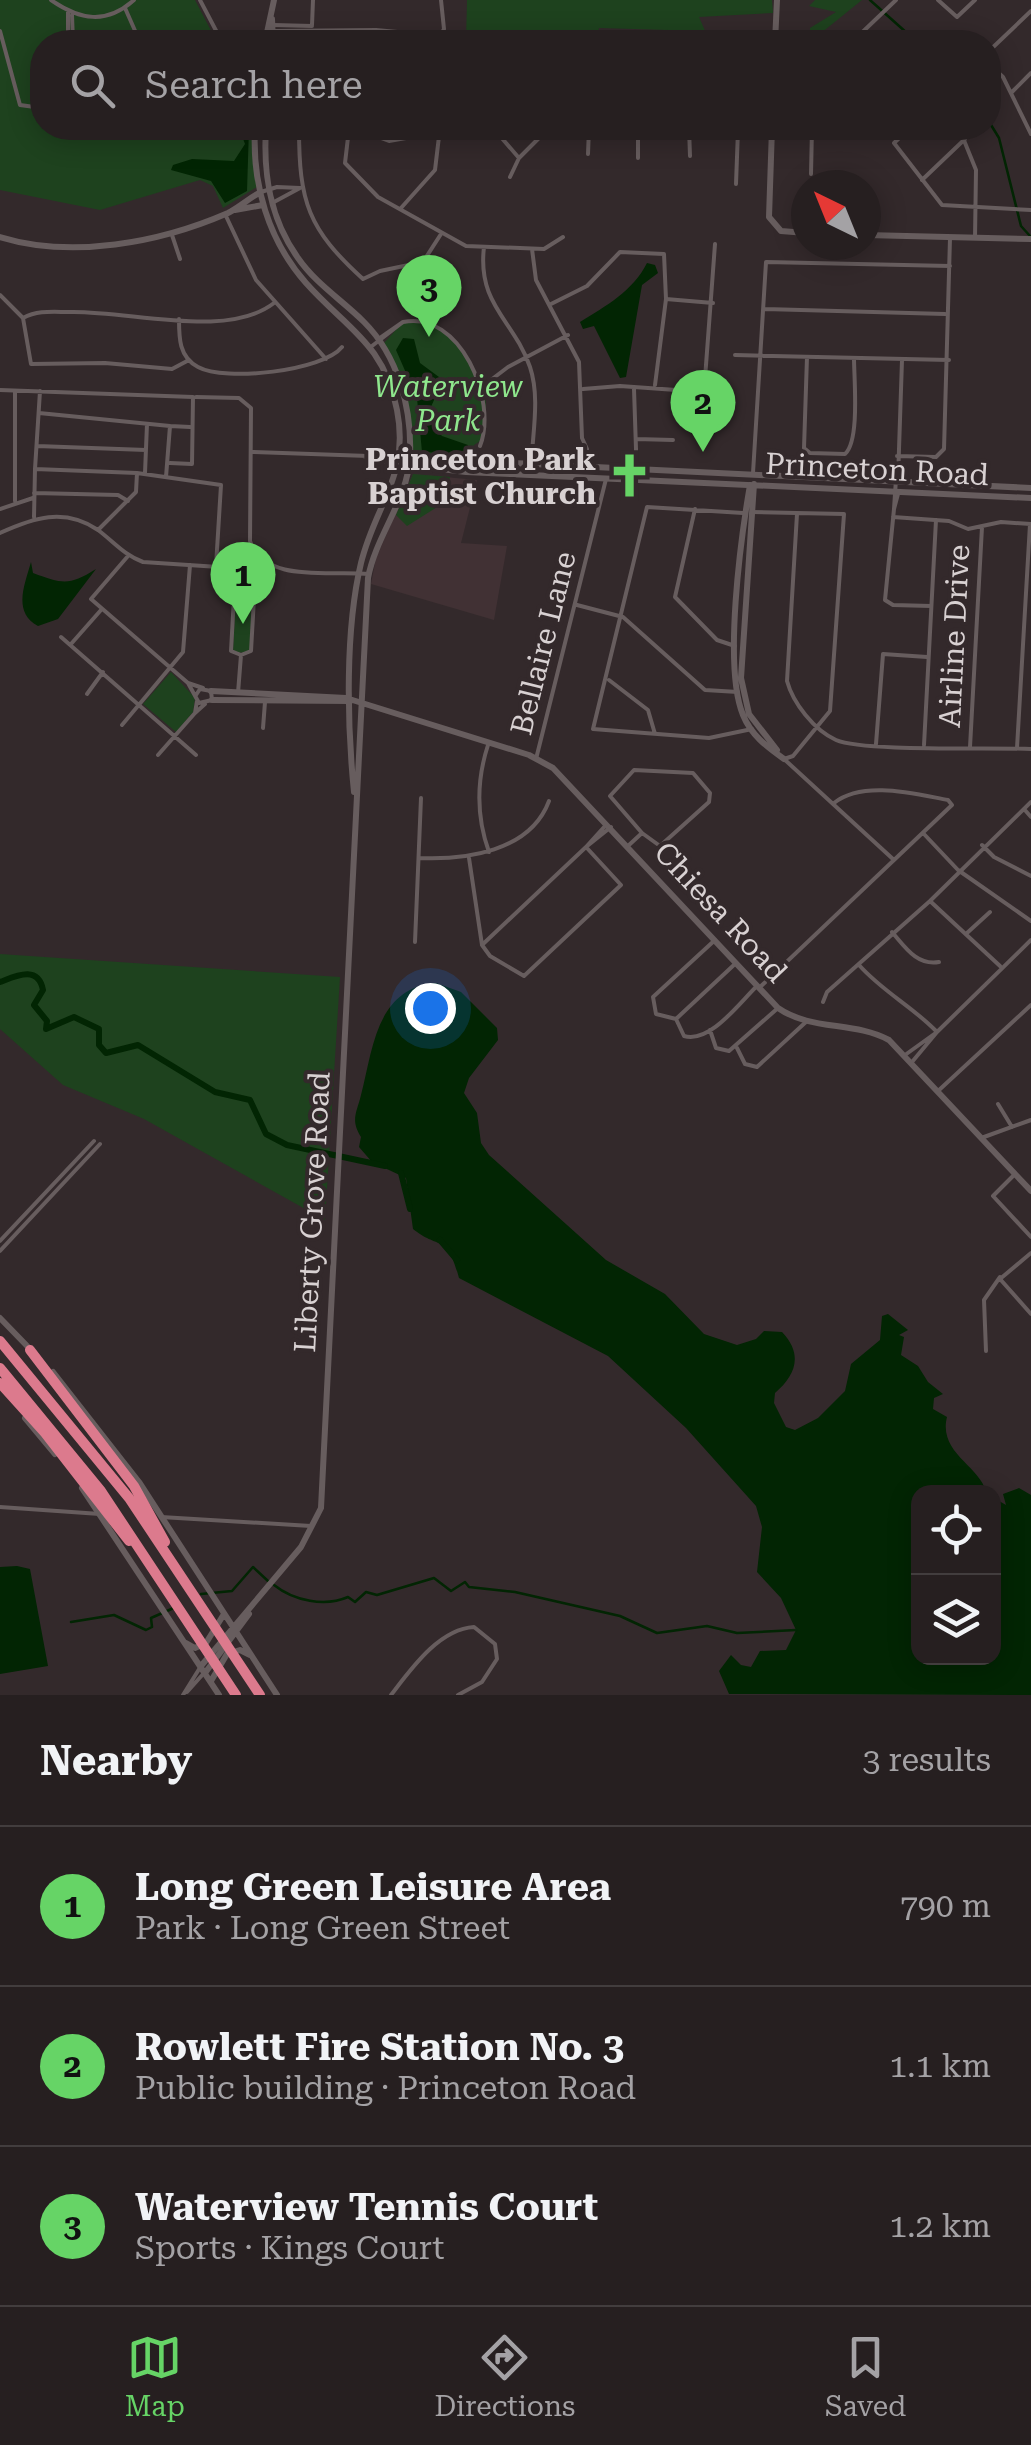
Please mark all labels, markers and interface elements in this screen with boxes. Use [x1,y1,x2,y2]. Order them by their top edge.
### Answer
search box [30,30,1001,140]
icon: search [65,58,120,113]
text: Search here [145,63,363,107]
north arrow [791,170,881,260]
pin: 3 [396,255,462,337]
park label: Waterview Park [373,369,524,438]
pin: 2 [670,370,736,452]
place label: Princeton Park Baptist Church [365,442,596,511]
street label: Princeton Road [764,446,990,492]
church icon: Princeton Park Baptist Church [605,452,653,500]
pin: 1 [210,542,276,624]
street label: Airline Drive [932,543,976,729]
street label: Bellaire Lane [503,548,583,738]
street label: Chiesa Road [647,835,795,989]
your location [405,983,456,1034]
street label: Liberty Grove Road [287,1071,337,1353]
map controls [911,1485,1001,1665]
button: locate [911,1485,1001,1575]
button: layers [911,1575,1001,1665]
text: Nearby [40,1736,192,1785]
text: 3 results [863,1741,991,1779]
text: Long Green Leisure Area [135,1865,611,1909]
text: 1 [64,1887,81,1925]
text: 790 m [900,1887,991,1925]
text: Park · Long Green Street [135,1909,510,1947]
text: Rowlett Fire Station No. 3 [135,2025,624,2069]
text: 2 [64,2047,81,2085]
text: 1.1 km [889,2047,991,2085]
text: Public building · Princeton Road [135,2069,636,2107]
text: Waterview Tennis Court [135,2185,598,2229]
text: 3 [64,2207,81,2245]
text: 1.2 km [889,2207,991,2245]
text: Sports · Kings Court [135,2229,444,2267]
tab: Map [125,2330,185,2423]
tab: Directions [434,2330,575,2423]
tab: Saved [825,2330,906,2423]

